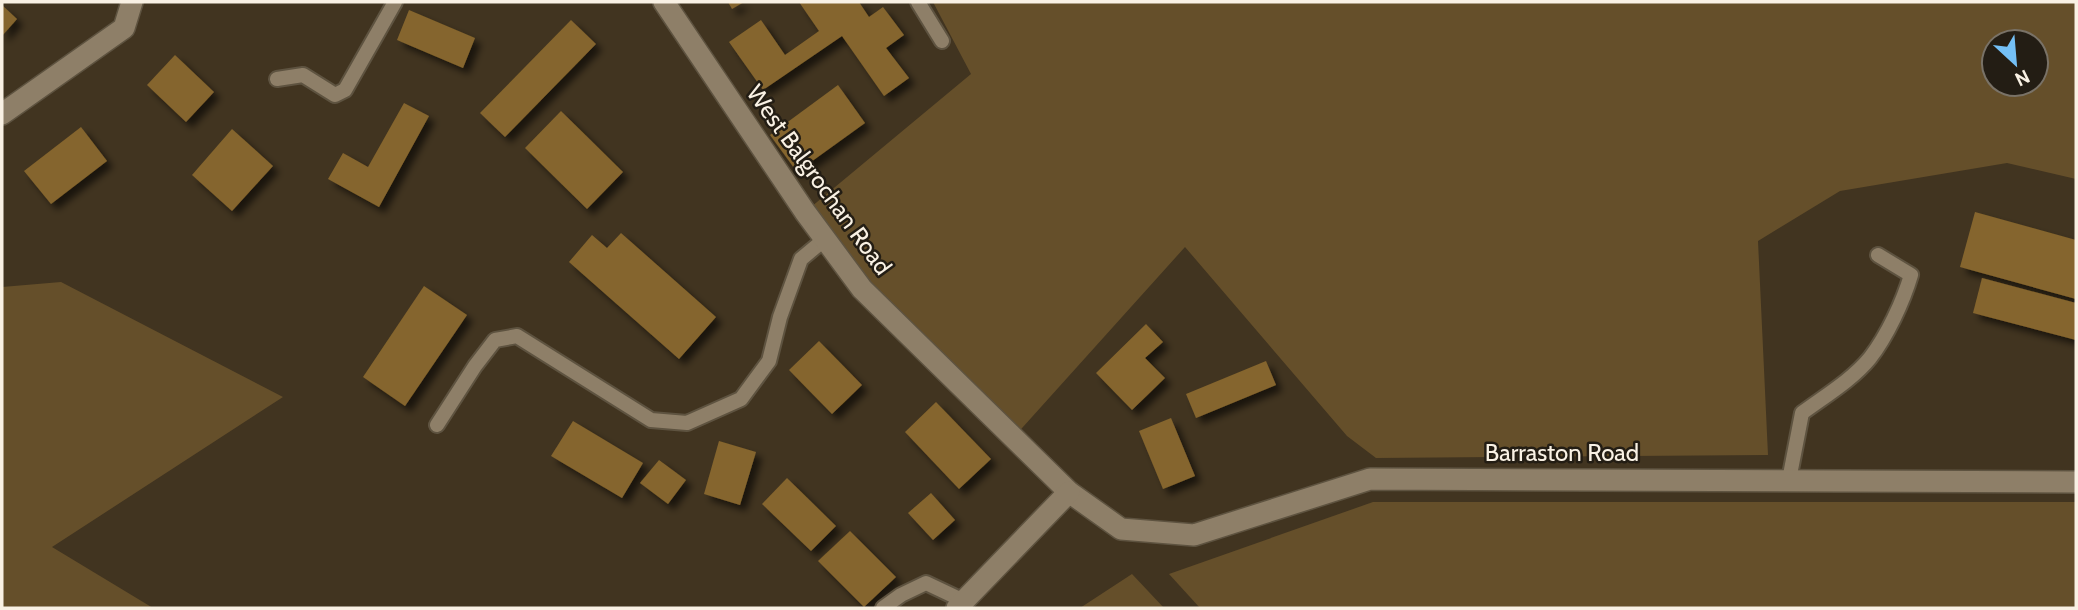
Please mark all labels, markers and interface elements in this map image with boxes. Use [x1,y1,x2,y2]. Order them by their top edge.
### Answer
north arrow [1980,28,2050,98]
text: N [2011,65,2033,91]
street label: West Balgrochan Road [741,79,898,280]
street label: Barraston Road [1485,438,1639,467]

